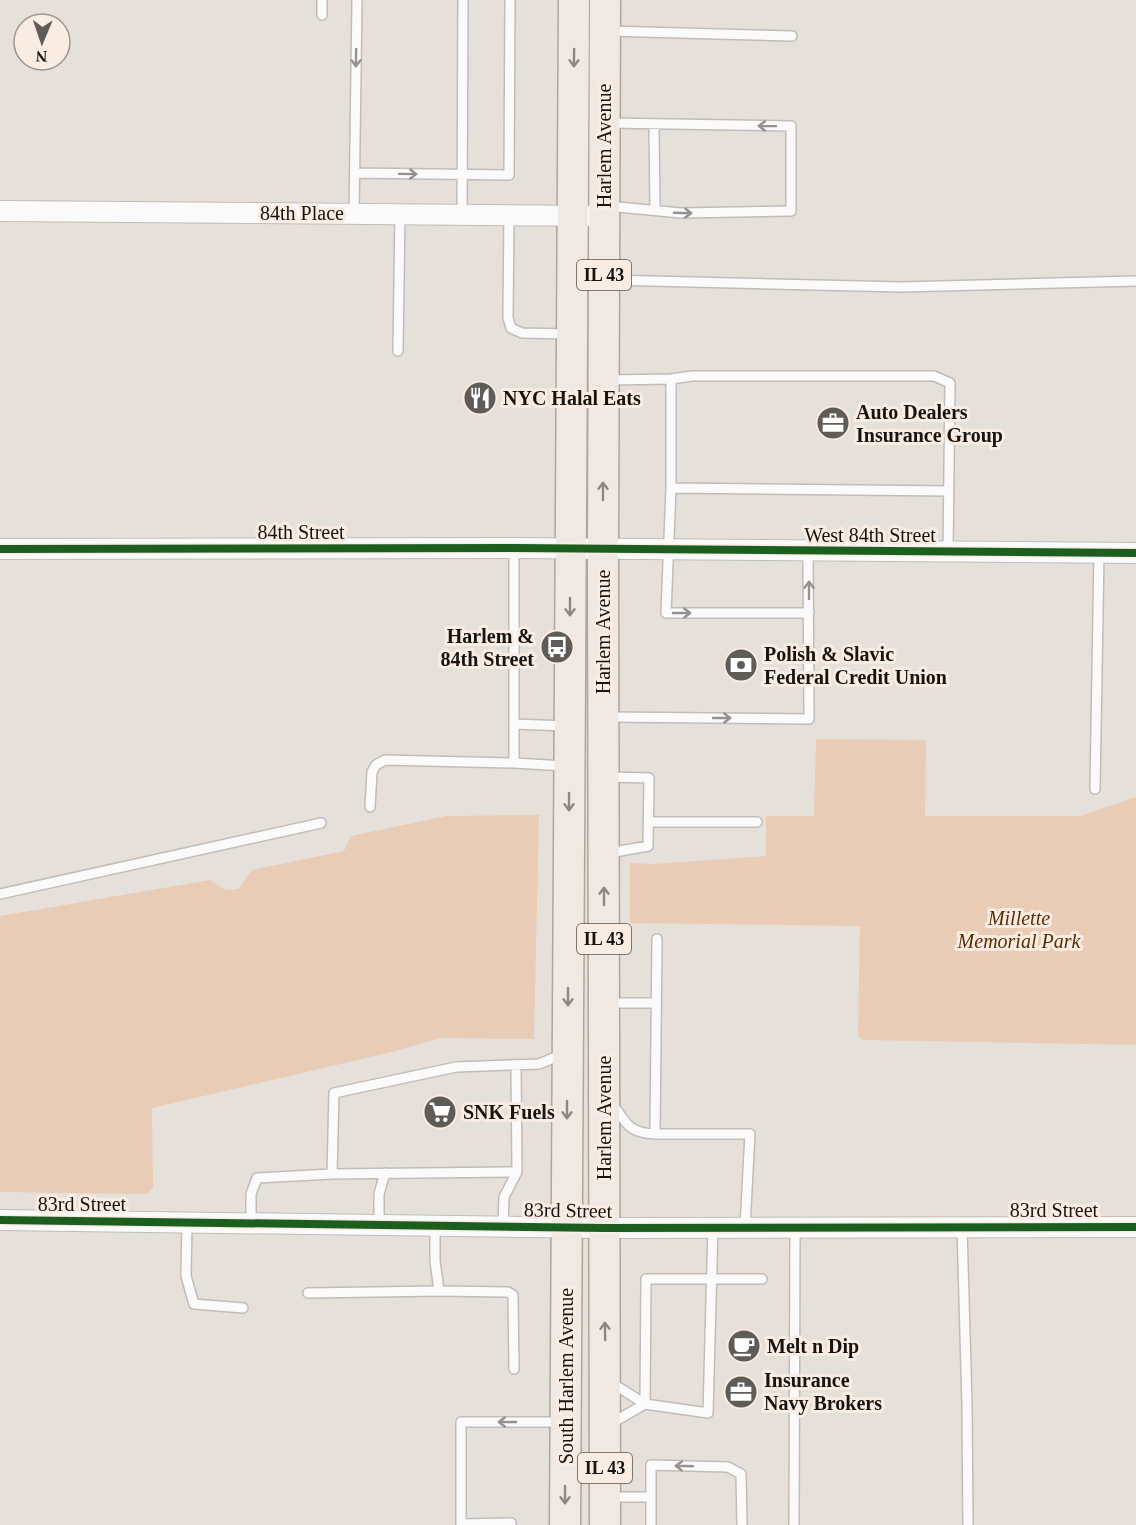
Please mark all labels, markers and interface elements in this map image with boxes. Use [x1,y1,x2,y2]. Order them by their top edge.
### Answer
north arrow [12,12,72,72]
text: N [35,48,48,65]
one-way arrow [350,48,362,68]
one-way arrow [568,48,579,68]
street label: Harlem Avenue [593,84,615,208]
one-way arrow [757,120,777,132]
one-way arrow [398,168,418,180]
street label: 84th Place [260,202,344,224]
one-way arrow [673,207,693,218]
road number: IL 43 [577,260,631,290]
restaurant icon: NYC Halal Eats [462,380,498,416]
place label: NYC Halal Eats [503,387,641,409]
place label: Auto Dealers Insurance Group [856,401,1003,447]
office icon: Auto Dealers Insurance Group [815,405,851,441]
one-way arrow [597,481,609,501]
street label: 84th Street [257,521,345,543]
street label: West 84th Street [804,524,936,546]
street label: Harlem Avenue [592,570,614,694]
one-way arrow [803,580,815,600]
one-way arrow [564,597,576,617]
one-way arrow [672,607,692,619]
place label: Harlem & 84th Street [441,625,534,670]
bus stop icon: Harlem & 84th Street [539,629,575,665]
place label: Polish & Slavic Federal Credit Union [764,643,947,688]
bank icon: Polish & Slavic Federal Credit Union [723,647,759,683]
one-way arrow [711,712,731,724]
one-way arrow [563,792,575,812]
one-way arrow [598,887,610,907]
park label: Millette Memorial Park [957,907,1081,952]
road number: IL 43 [577,924,631,954]
one-way arrow [562,987,574,1007]
street label: Harlem Avenue [593,1056,615,1180]
supermarket icon: SNK Fuels [422,1094,458,1130]
one-way arrow [561,1100,573,1120]
place label: SNK Fuels [463,1101,555,1123]
street label: 83rd Street [38,1193,127,1215]
street label: 83rd Street [524,1198,613,1222]
street label: 83rd Street [1010,1199,1099,1221]
street label: South Harlem Avenue [555,1288,577,1464]
one-way arrow [599,1322,611,1342]
cafe icon: Melt n Dip [726,1328,762,1364]
place label: Melt n Dip [767,1335,859,1358]
place label: Insurance Navy Brokers [764,1369,882,1415]
office icon: Insurance Navy Brokers [723,1374,759,1410]
one-way arrow [498,1416,518,1428]
road number: IL 43 [578,1453,632,1483]
one-way arrow [675,1460,695,1472]
one-way arrow [559,1485,571,1505]

